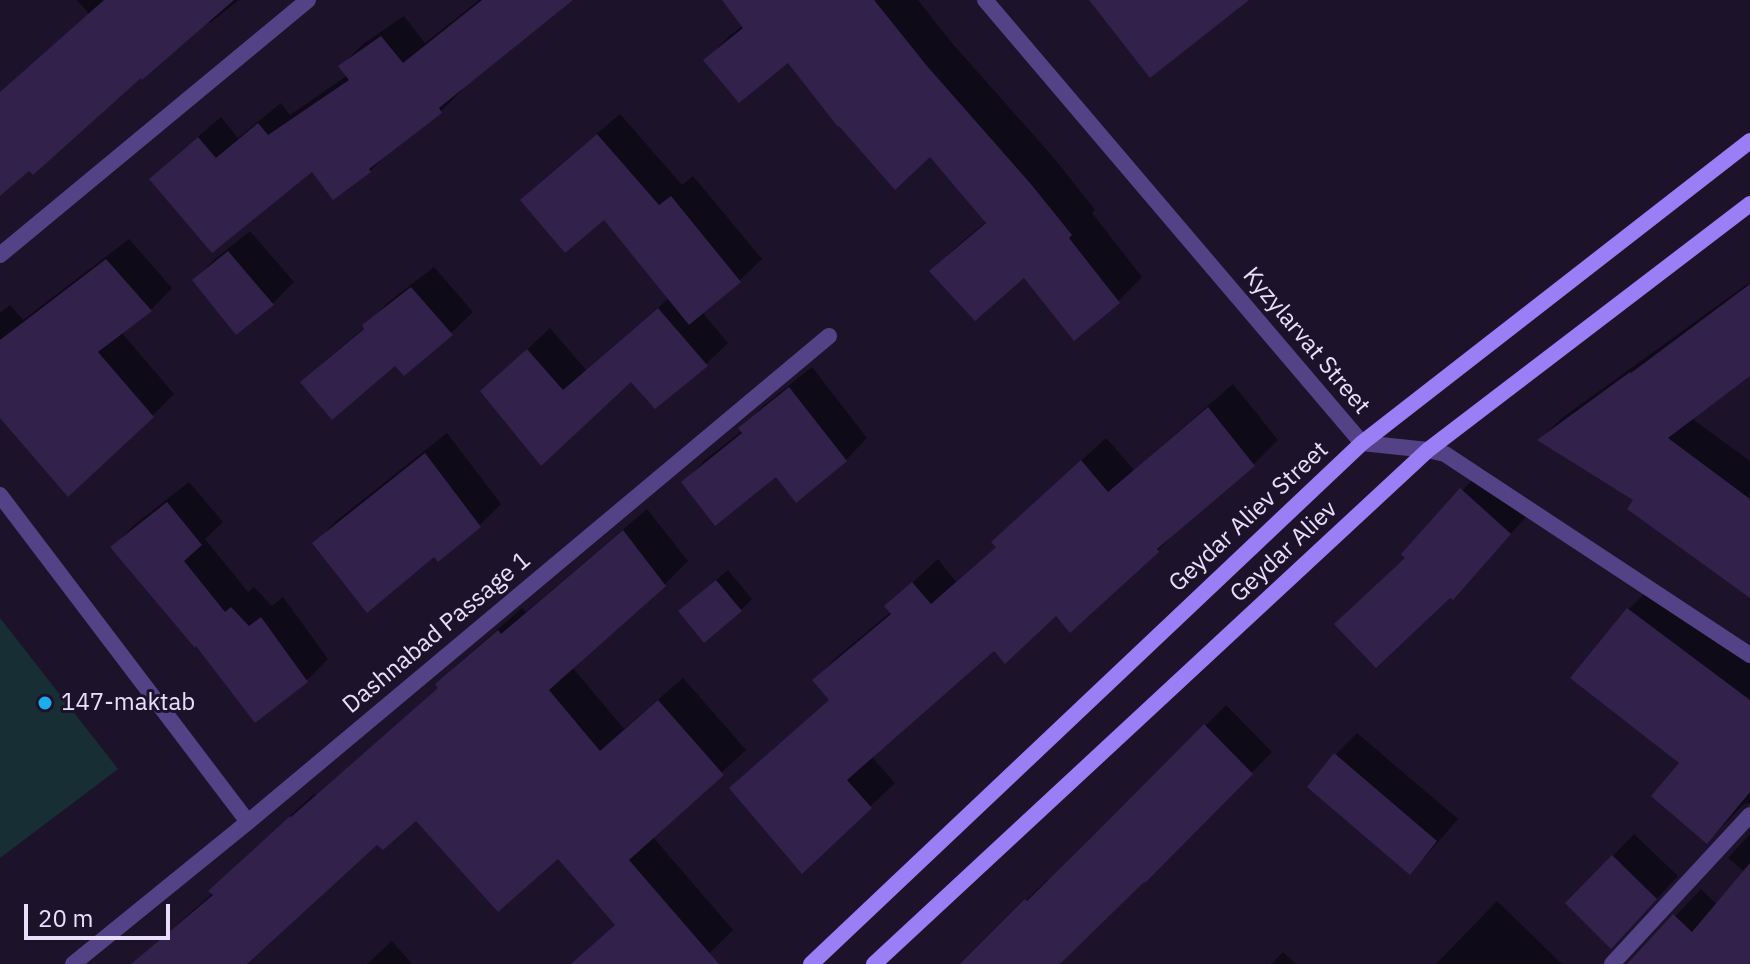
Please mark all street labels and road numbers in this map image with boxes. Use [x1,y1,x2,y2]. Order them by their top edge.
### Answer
street label: Kyzylarvat Street [1236,262,1376,420]
street label: Geydar Aliev Street [1163,436,1335,598]
street label: Geydar Aliev [1225,495,1343,609]
street label: Dashnabad Passage 1 [337,546,537,720]

